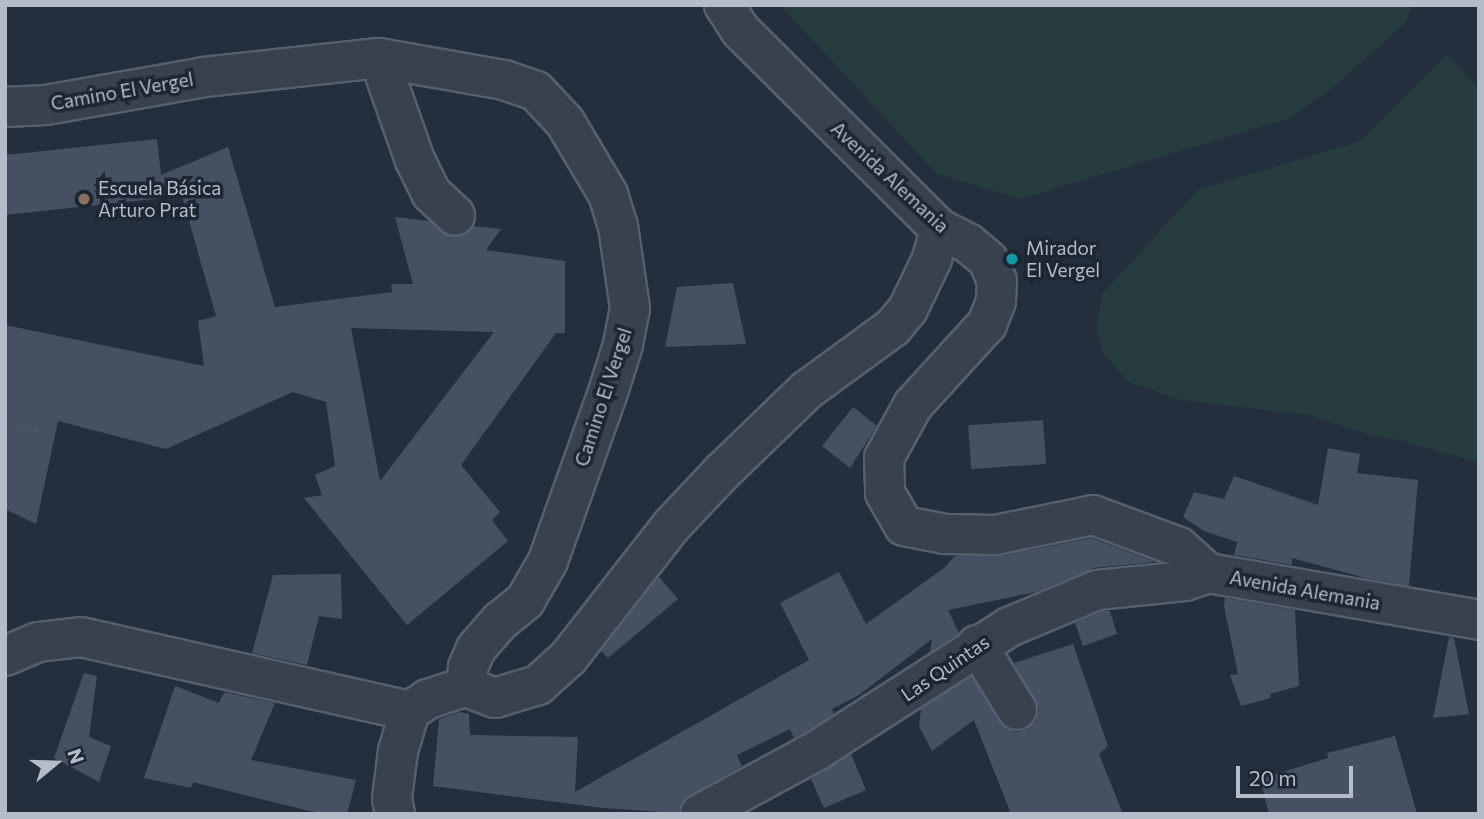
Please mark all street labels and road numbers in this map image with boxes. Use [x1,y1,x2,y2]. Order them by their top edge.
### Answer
street label: Camino El Vergel [49,67,195,115]
street label: Avenida Alemania [827,117,953,237]
street label: Camino El Vergel [570,325,636,469]
street label: Avenida Alemania [1228,566,1382,614]
street label: Las Quintas [897,630,993,706]

